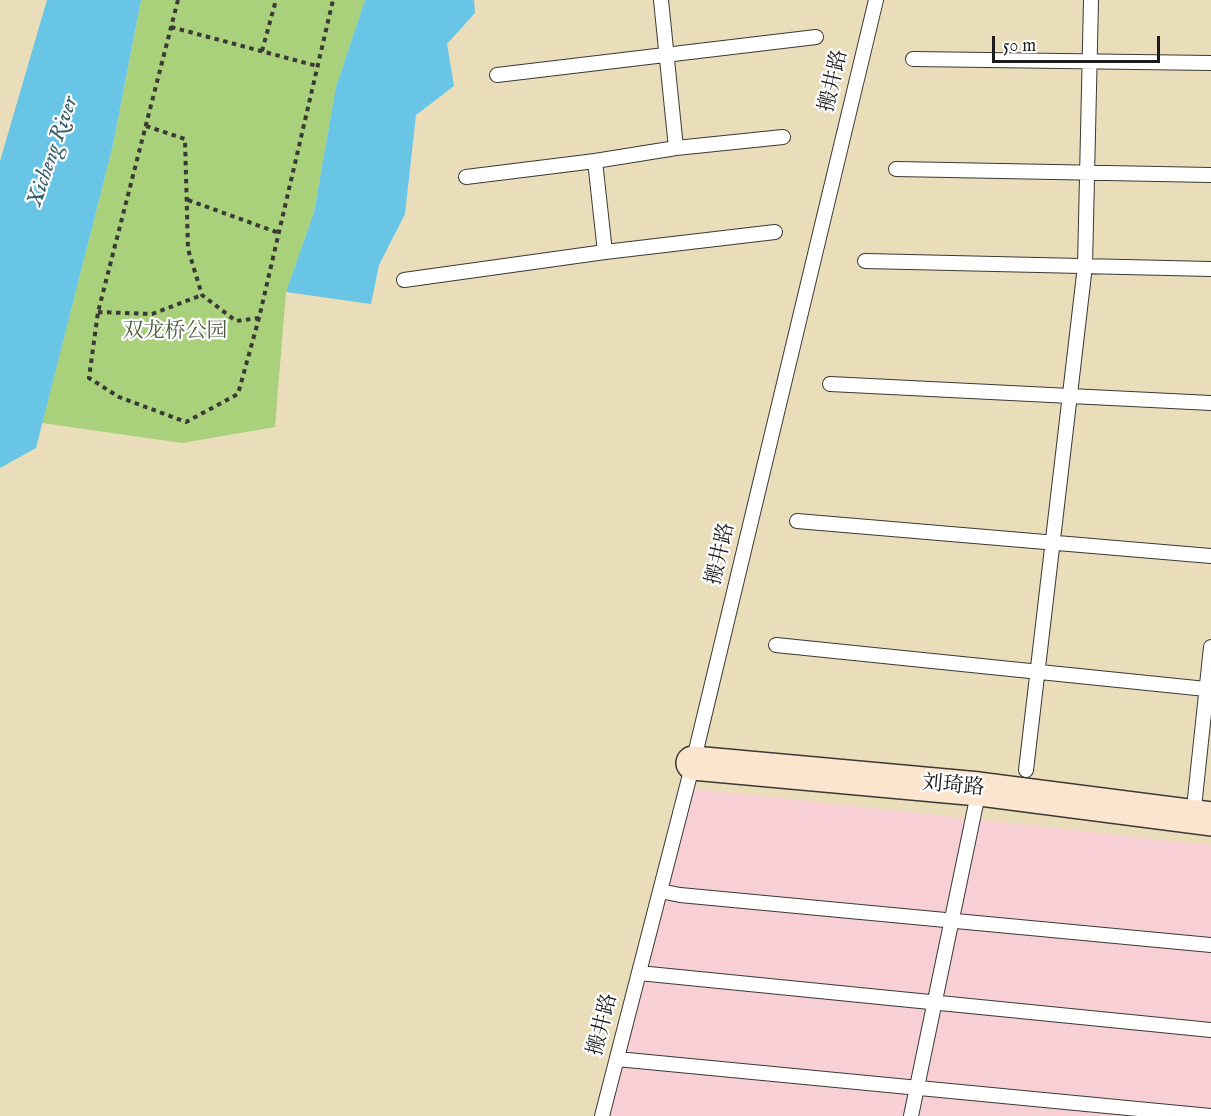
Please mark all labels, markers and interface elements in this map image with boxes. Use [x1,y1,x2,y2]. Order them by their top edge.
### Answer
scale bar [995,24,1163,62]
text: 50 m [1003,35,1036,58]
street label: 搬井路 [816,47,854,115]
water label: Xicheng River [23,93,85,211]
park label: 双龙桥公园 [123,320,227,346]
street label: 搬井路 [703,520,741,588]
street label: 刘琦路 [921,772,985,802]
street label: 搬井路 [584,991,624,1059]

